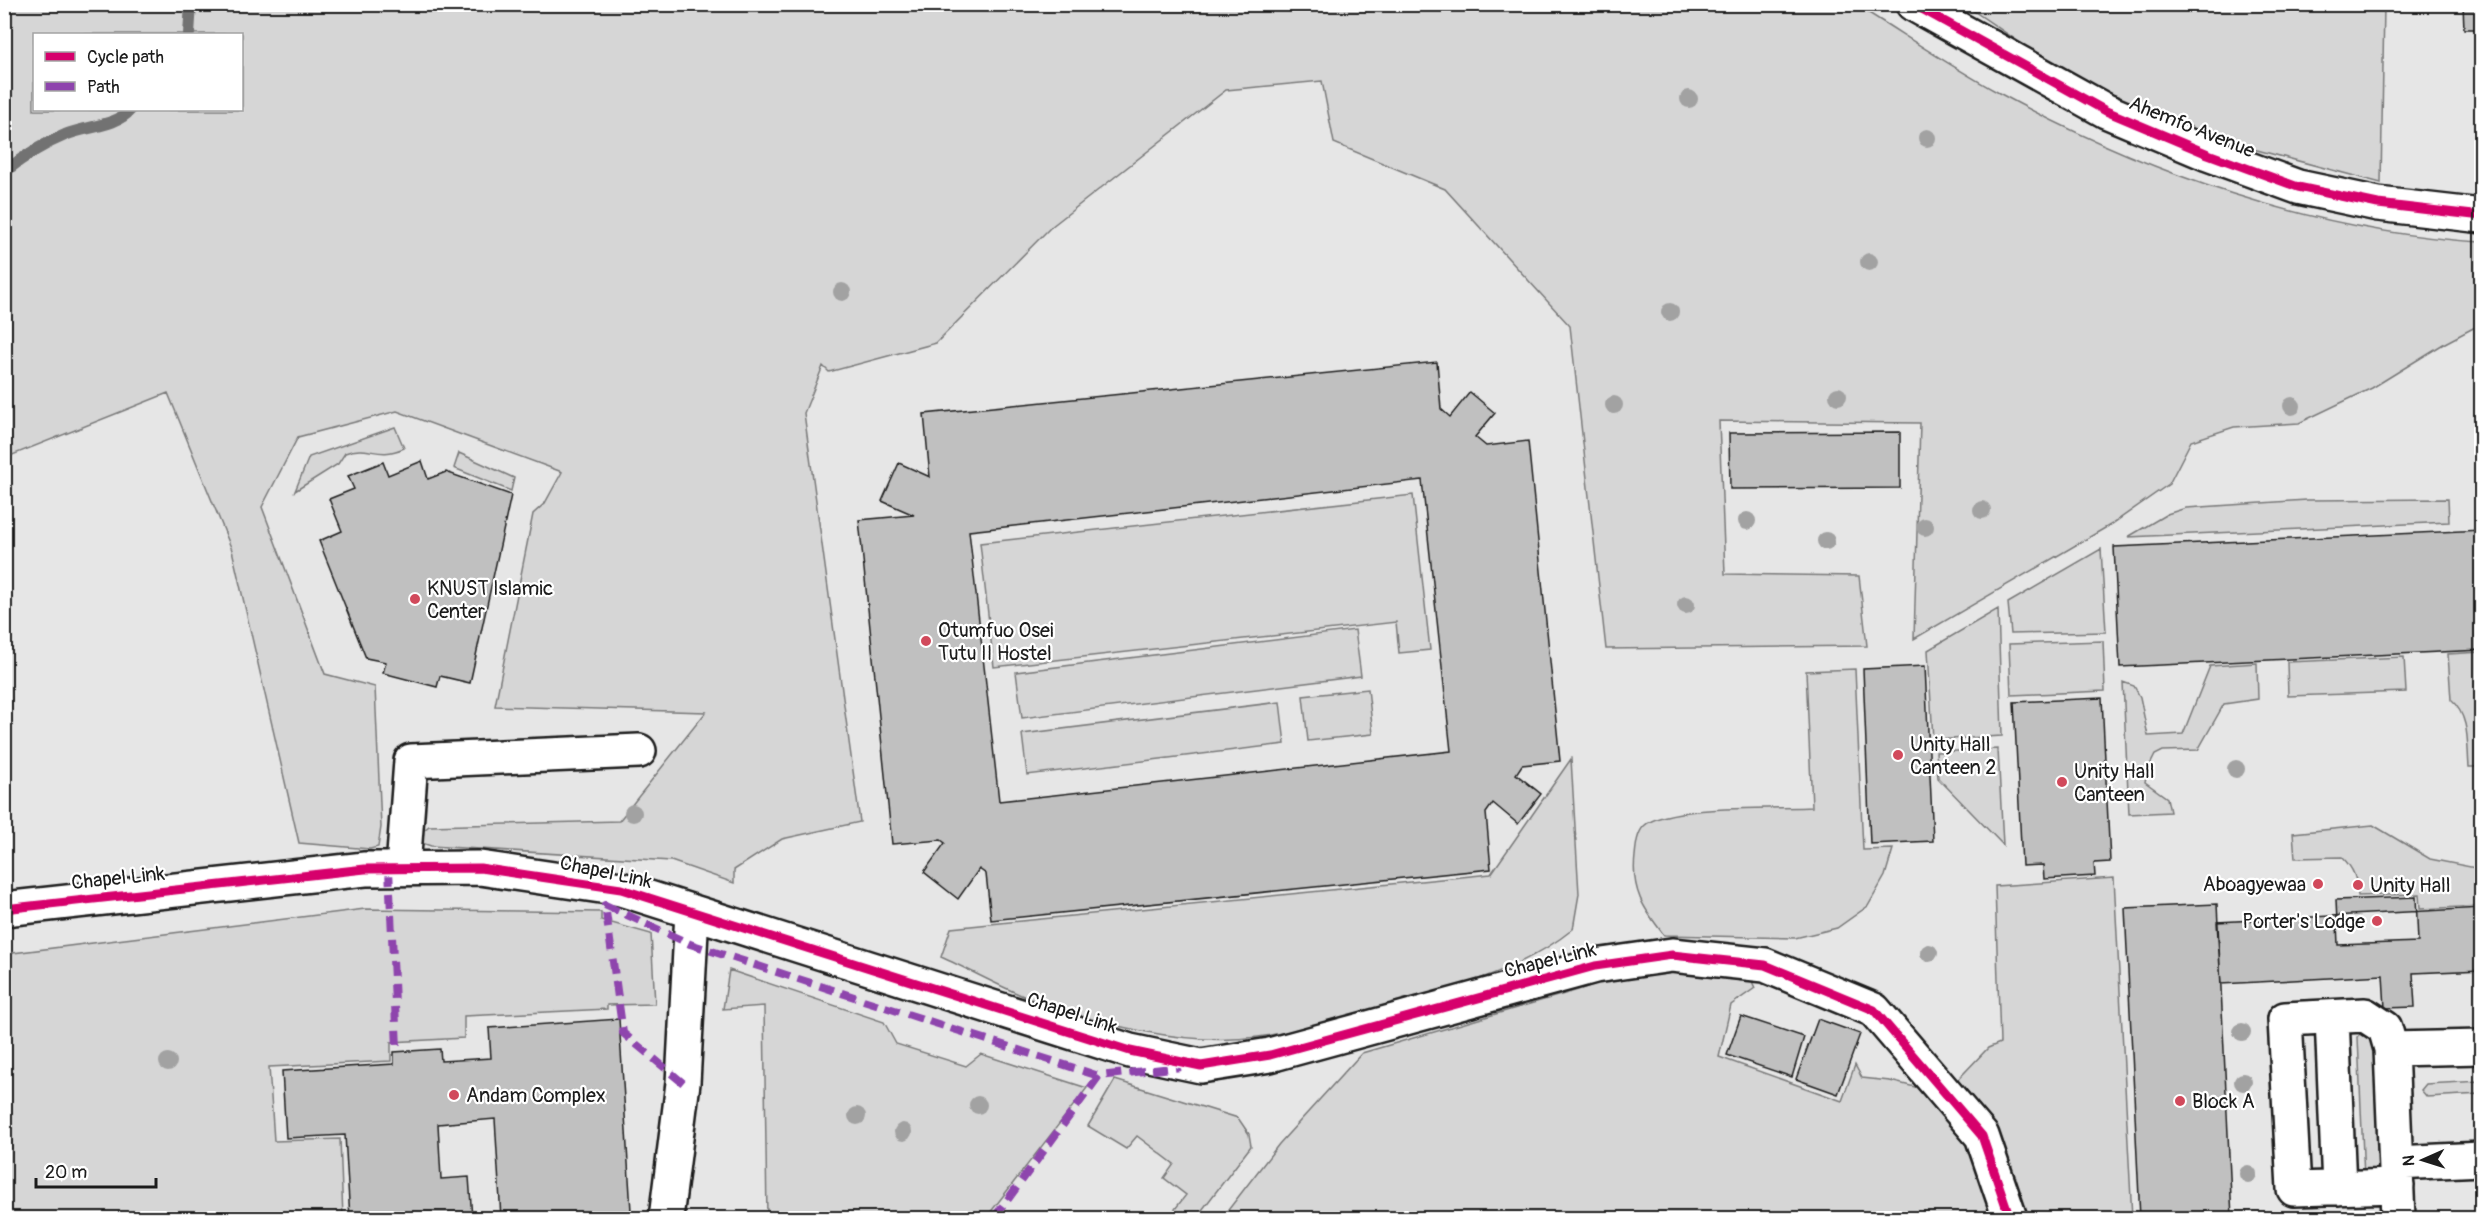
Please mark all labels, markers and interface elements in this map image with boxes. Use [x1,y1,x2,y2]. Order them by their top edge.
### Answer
legend [33,33,243,111]
text: Cycle path [87,46,164,69]
text: Path [87,76,120,99]
street label: Ahemfo Avenue [2126,90,2259,164]
place label: KNUST Islamic Center [427,576,553,624]
marker: KNUST Islamic Center [408,592,422,606]
place label: Otumfuo Osei Tutu II Hostel [938,618,1054,666]
marker: Otumfuo Osei Tutu II Hostel [919,634,933,648]
place label: Unity Hall Canteen 2 [1910,732,1996,780]
marker: Unity Hall Canteen 2 [1891,748,1905,762]
place label: Unity Hall Canteen [2074,759,2155,807]
marker: Unity Hall Canteen [2055,775,2069,789]
street label: Chapel Link [558,850,655,894]
street label: Chapel Link [70,861,167,895]
place label: Aboagyewaa [2203,872,2306,897]
place label: Unity Hall [2370,873,2451,898]
marker: Aboagyewaa [2311,877,2325,891]
marker: Unity Hall [2351,878,2365,892]
place label: Porter's Lodge [2242,909,2365,934]
marker: Porter's Lodge [2370,914,2384,928]
street label: Chapel Link [1502,936,1599,983]
street label: Chapel Link [1024,987,1121,1040]
place label: Andam Complex [466,1083,606,1108]
marker: Andam Complex [447,1088,461,1102]
place label: Block A [2192,1089,2255,1114]
marker: Block A [2173,1094,2187,1108]
north arrow [2393,1130,2453,1190]
scale bar [36,1151,156,1189]
text: N [2399,1155,2419,1167]
text: 20 m [45,1161,87,1184]

